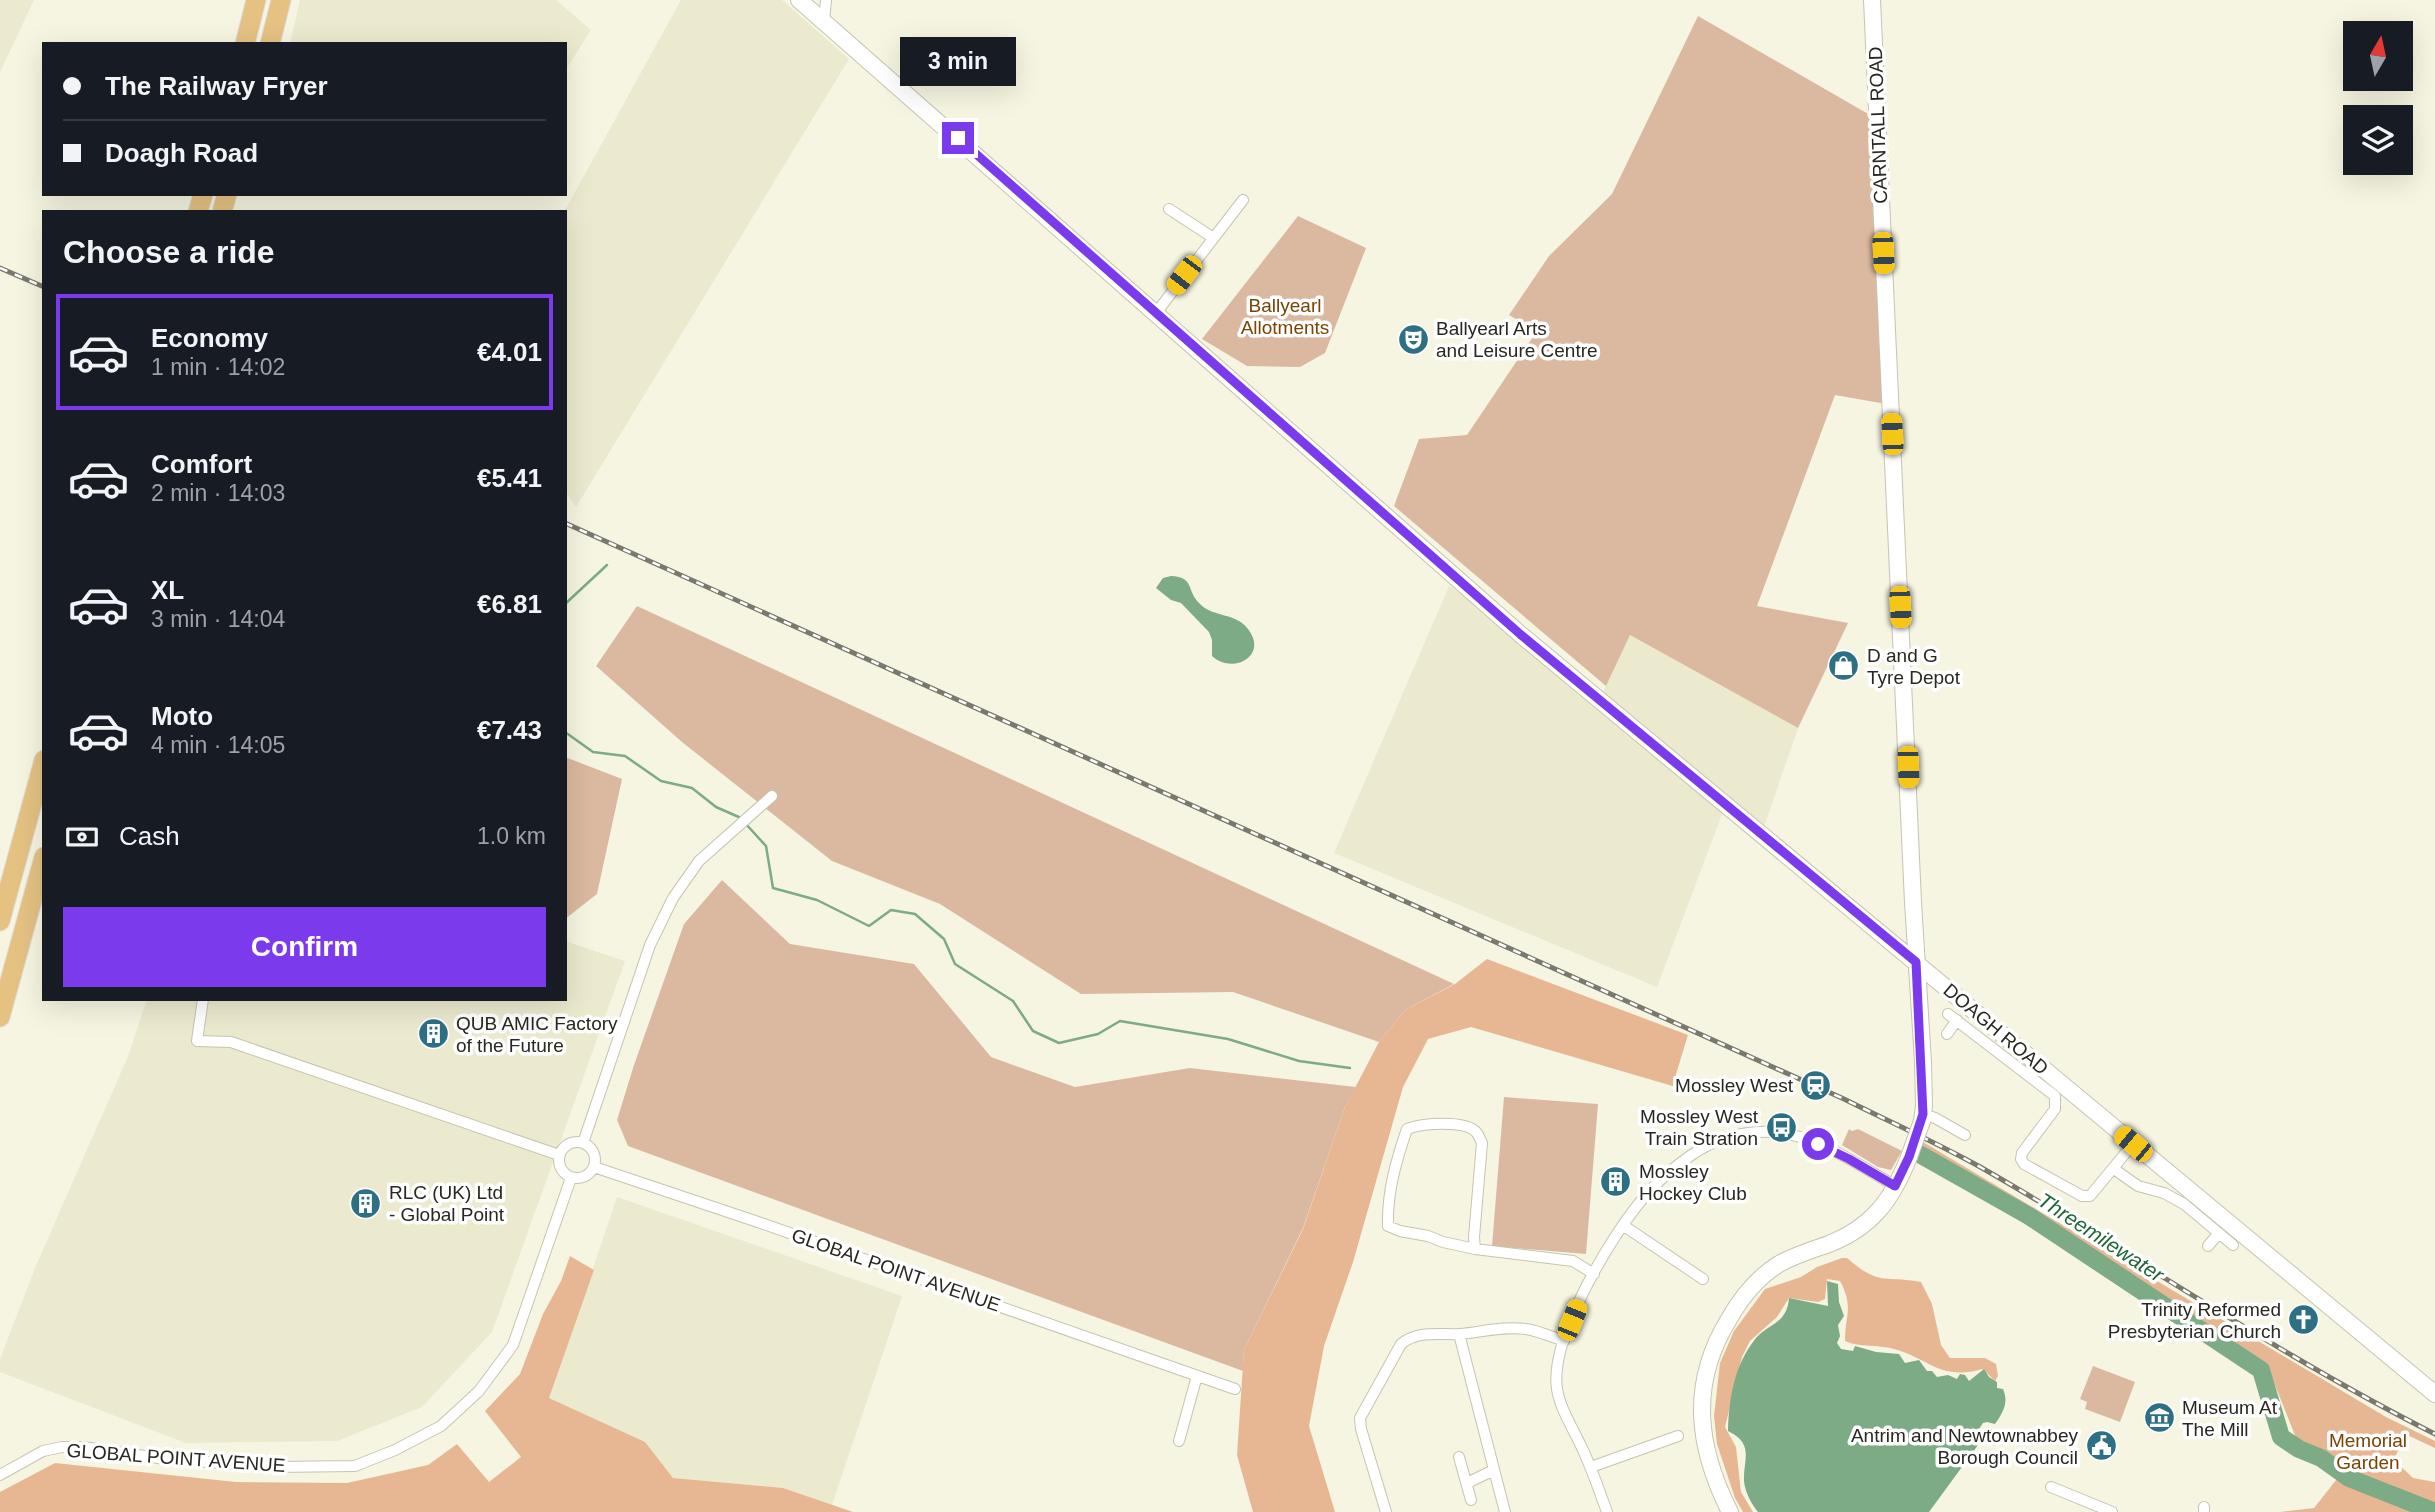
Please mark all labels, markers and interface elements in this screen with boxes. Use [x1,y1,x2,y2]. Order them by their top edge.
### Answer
north arrow [2343,21,2413,91]
map controls [2343,21,2413,175]
callout: 3 min [900,37,1016,86]
street label: CARNTALL ROAD [1865,46,1891,204]
text: 3 min [928,48,988,74]
text: The Railway Fryer [105,71,328,101]
button: layers [2343,105,2413,175]
route end [942,122,974,154]
text: Doagh Road [105,138,258,168]
car [1872,231,1895,275]
text: Choose a ride [63,234,275,270]
car [1163,252,1206,298]
park label: Ballyearl Allotments [1241,295,1329,338]
place label: Ballyearl Arts and Leisure Centre [1436,318,1598,361]
icon: car [67,321,130,384]
theatre icon: Ballyearl Arts and Leisure Centre [1396,322,1430,356]
text: Economy [151,323,268,353]
text: €4.01 [477,337,542,367]
text: 1 min · 14:02 [151,354,285,380]
car [1881,412,1904,456]
icon: car [67,447,130,510]
text: Comfort [151,449,252,479]
text: €5.41 [477,463,542,493]
text: 2 min · 14:03 [151,480,285,506]
icon: car [67,573,130,636]
text: XL [151,575,184,605]
car [1889,585,1912,629]
text: €6.81 [477,589,542,619]
text: 3 min · 14:04 [151,606,285,632]
place label: D and G Tyre Depot [1867,645,1961,688]
shop icon: D and G Tyre Depot [1827,649,1861,683]
icon: car [67,699,130,762]
text: Moto [151,701,213,731]
text: €7.43 [477,715,542,745]
text: 4 min · 14:05 [151,732,285,758]
car [1897,746,1920,788]
icon: cash [63,818,101,856]
text: Cash [119,821,180,851]
text: 1.0 km [477,823,546,849]
button: Confirm [63,907,546,987]
street label: DOAGH ROAD [1940,979,2052,1079]
place label: QUB AMIC Factory of the Future [456,1013,618,1056]
building icon: QUB AMIC Factory of the Future [416,1017,450,1051]
station icon: Mossley West [1799,1068,1833,1102]
place label: Mossley West [1675,1075,1794,1096]
place label: Mossley West Train Stration [1640,1106,1759,1149]
bus stop icon: Mossley West Train Stration [1764,1110,1798,1144]
car [2111,1122,2156,1166]
route start [1802,1128,1834,1160]
place label: Mossley Hockey Club [1639,1161,1747,1204]
building icon: Mossley Hockey Club [1599,1165,1633,1199]
place label: RLC (UK) Ltd - Global Point [389,1182,505,1225]
building icon: RLC (UK) Ltd - Global Point [349,1186,383,1220]
water label: Threemilewater [2034,1188,2169,1287]
street label: GLOBAL POINT AVENUE [789,1224,1003,1316]
car [1555,1297,1590,1343]
place label: Trinity Reformed Presbyterian Church [2108,1299,2281,1342]
church icon: Trinity Reformed Presbyterian Church [2287,1303,2321,1337]
place label: Museum At The Mill [2182,1397,2278,1440]
museum icon: Museum At The Mill [2142,1401,2176,1435]
place label: Antrim and Newtownabbey Borough Council [1851,1425,2078,1468]
public building icon: Antrim and Newtownabbey Borough Council [2084,1429,2118,1463]
park label: Memorial Garden [2329,1430,2407,1473]
street label: GLOBAL POINT AVENUE [66,1440,286,1476]

